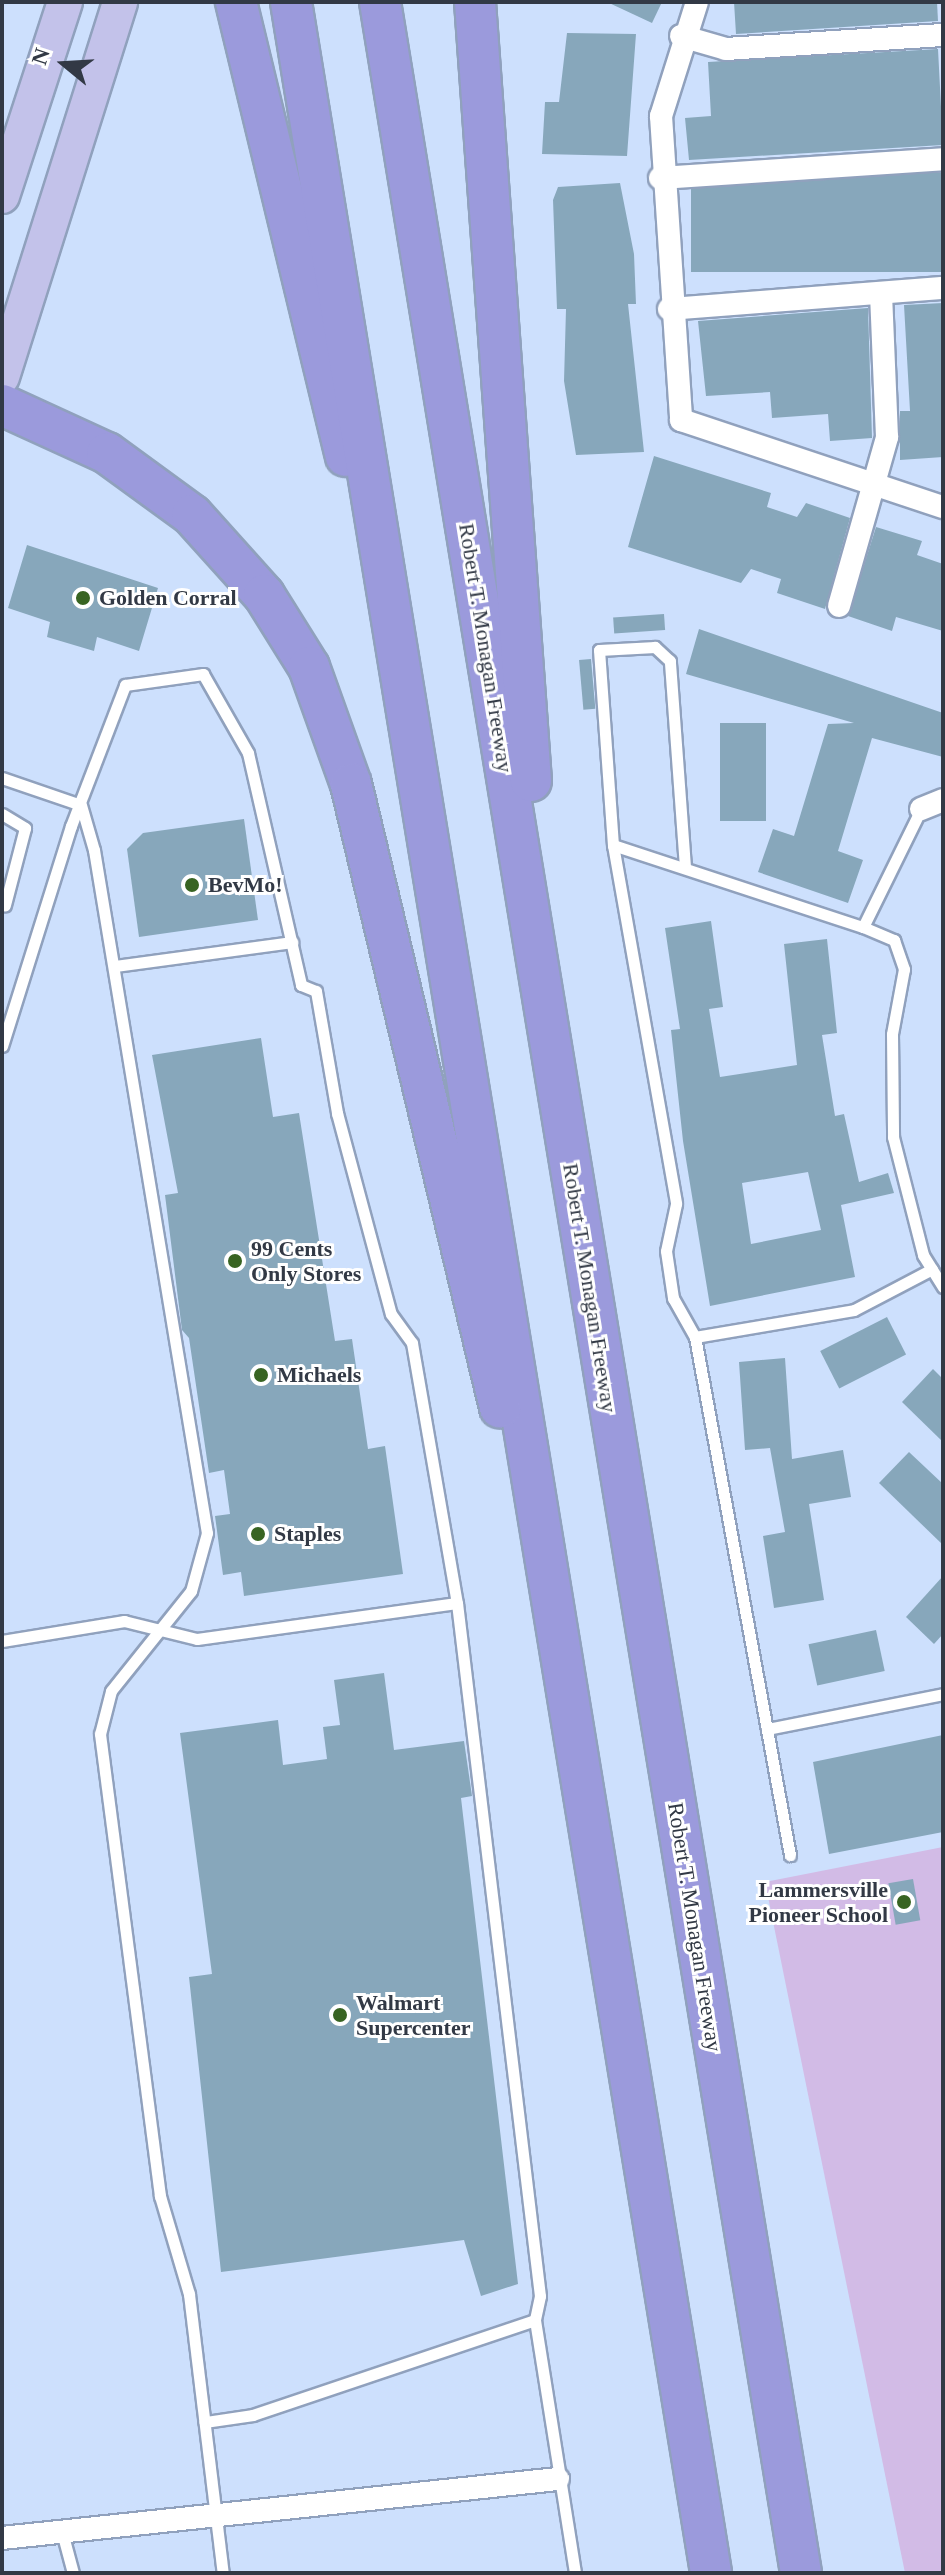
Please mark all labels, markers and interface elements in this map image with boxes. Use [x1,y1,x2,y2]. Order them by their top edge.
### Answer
north arrow [24,24,104,104]
text: N [26,45,55,68]
street label: Robert T. Monagan Freeway [453,521,519,775]
place label: Golden Corral [99,585,236,611]
marker: Golden Corral [74,589,92,607]
place label: BevMo! [208,872,283,898]
marker: BevMo! [183,876,201,894]
street label: Robert T. Monagan Freeway [557,1161,623,1415]
place label: 99 Cents Only Stores [251,1235,361,1286]
marker: 99 Cents Only Stores [226,1252,244,1270]
place label: Michaels [277,1362,361,1388]
marker: Michaels [252,1366,270,1384]
place label: Staples [274,1521,341,1547]
marker: Staples [249,1525,267,1543]
street label: Robert T. Monagan Freeway [662,1800,728,2054]
place label: Lammersville Pioneer School [748,1876,888,1928]
marker: Lammersville Pioneer School [895,1893,913,1911]
place label: Walmart Supercenter [356,1989,470,2040]
marker: Walmart Supercenter [331,2006,349,2024]

